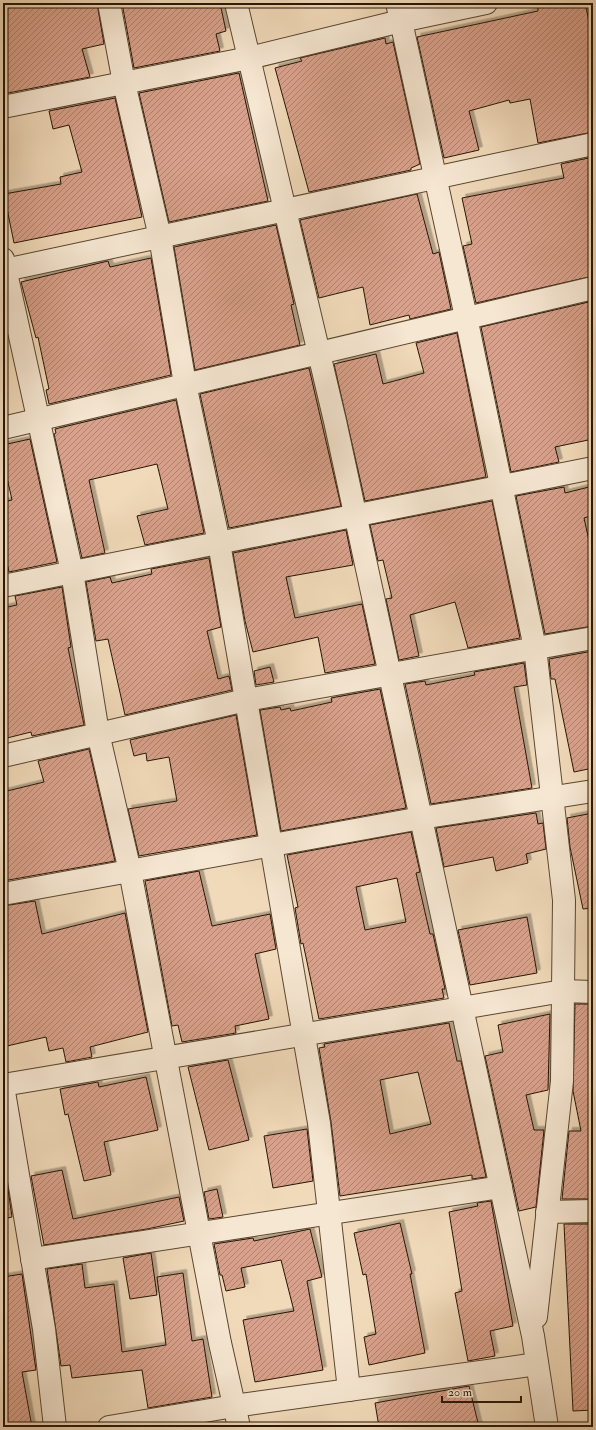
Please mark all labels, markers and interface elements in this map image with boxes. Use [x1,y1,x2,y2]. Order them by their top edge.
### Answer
scale bar [442,1378,521,1404]
text: 20 m [448,1385,473,1400]

